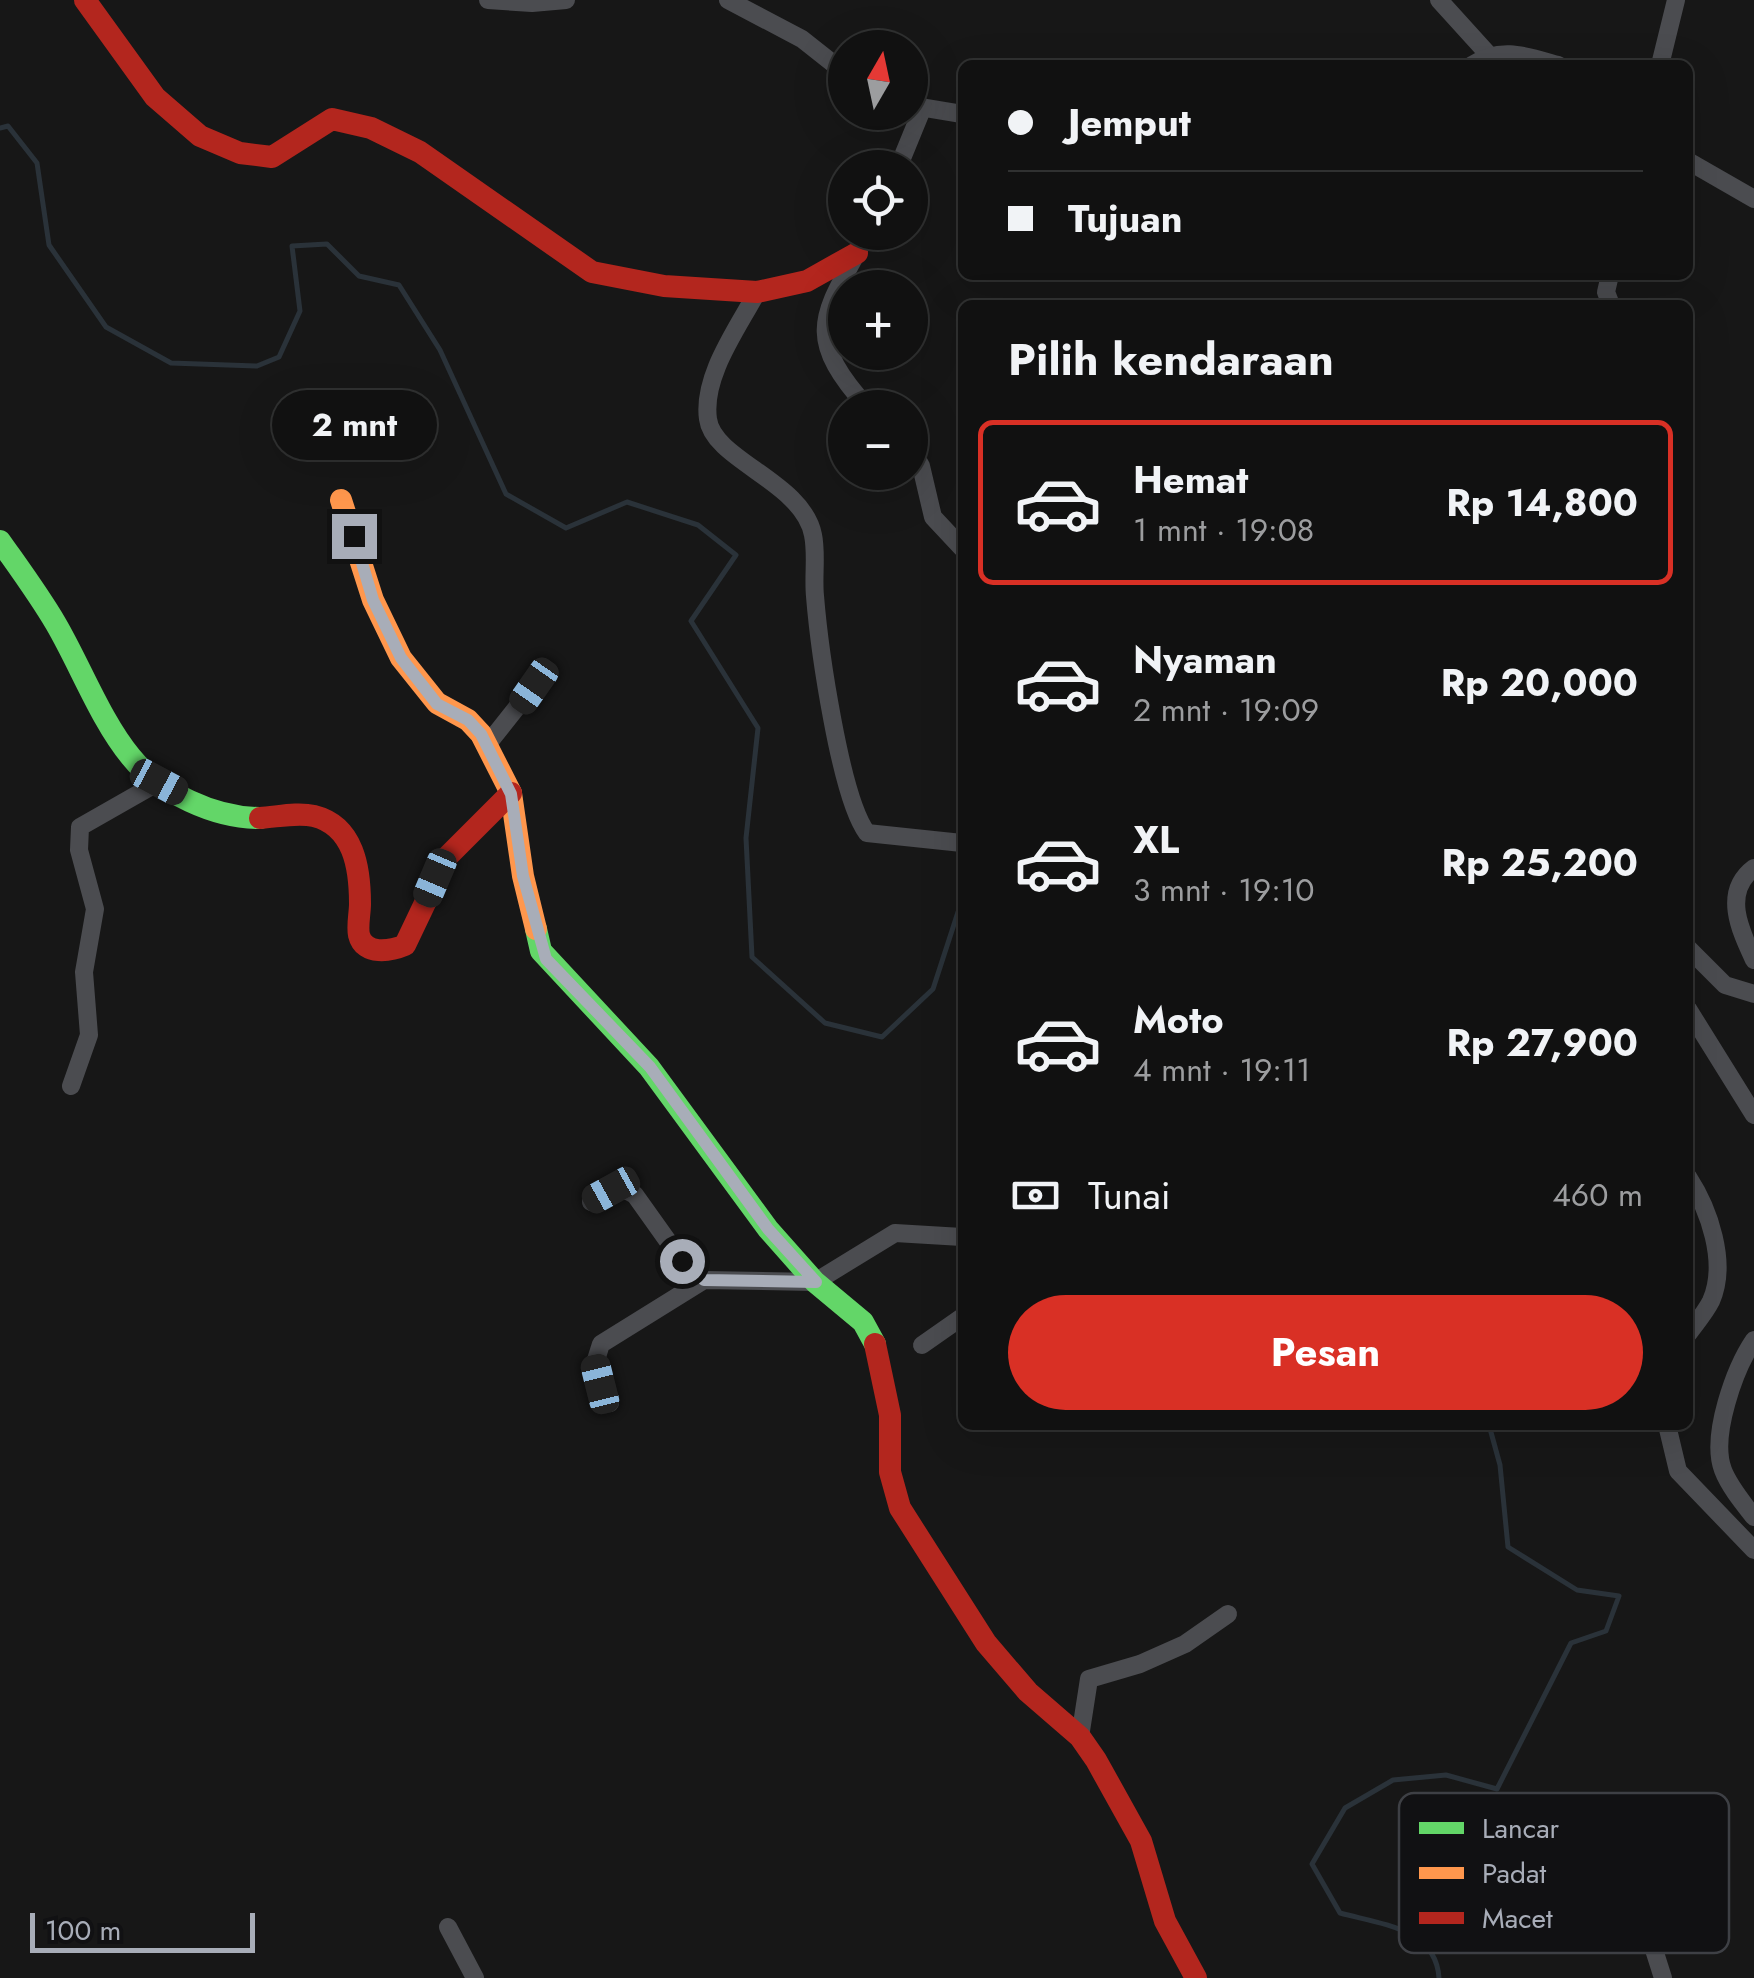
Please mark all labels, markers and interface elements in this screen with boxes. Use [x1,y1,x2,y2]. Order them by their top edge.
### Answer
north arrow [828,30,928,130]
map controls [828,30,928,490]
text: Jemput [1068,95,1191,150]
button: locate [828,150,928,250]
text: Tujuan [1068,191,1183,246]
button: + [828,270,928,370]
text: Pilih kendaraan [1008,327,1334,392]
button: − [828,390,928,490]
callout: 2 mnt [272,391,436,461]
text: 2 mnt [312,402,397,448]
text: Hemat [1133,452,1248,507]
icon: car [1013,458,1103,548]
text: Rp 14,800 [1446,475,1638,530]
text: 1 mnt · 19:08 [1133,507,1314,553]
route end [332,514,377,559]
text: Nyaman [1133,632,1277,687]
icon: car [1013,638,1103,728]
car [505,653,563,719]
text: Rp 20,000 [1441,655,1638,710]
text: 2 mnt · 19:09 [1133,687,1319,733]
car [125,755,193,809]
text: XL [1133,812,1179,867]
icon: car [1013,818,1103,908]
text: Rp 25,200 [1442,835,1638,890]
car [409,845,461,911]
text: 3 mnt · 19:10 [1133,867,1314,913]
text: Moto [1133,992,1224,1047]
icon: car [1013,998,1103,1088]
text: Rp 27,900 [1446,1015,1638,1070]
text: 4 mnt · 19:11 [1133,1047,1311,1093]
car [577,1162,645,1218]
icon: cash [1008,1168,1063,1223]
text: Tunai [1088,1168,1171,1223]
text: 460 m [1552,1172,1643,1218]
route start [660,1239,705,1284]
button: Pesan [1008,1295,1643,1410]
car [578,1351,622,1417]
legend [1399,1793,1729,1953]
text: Lancar [1482,1808,1560,1849]
text: Padat [1482,1853,1546,1894]
text: Macet [1482,1898,1553,1939]
scale bar [30,1908,255,1952]
text: 100 m [45,1910,121,1951]

